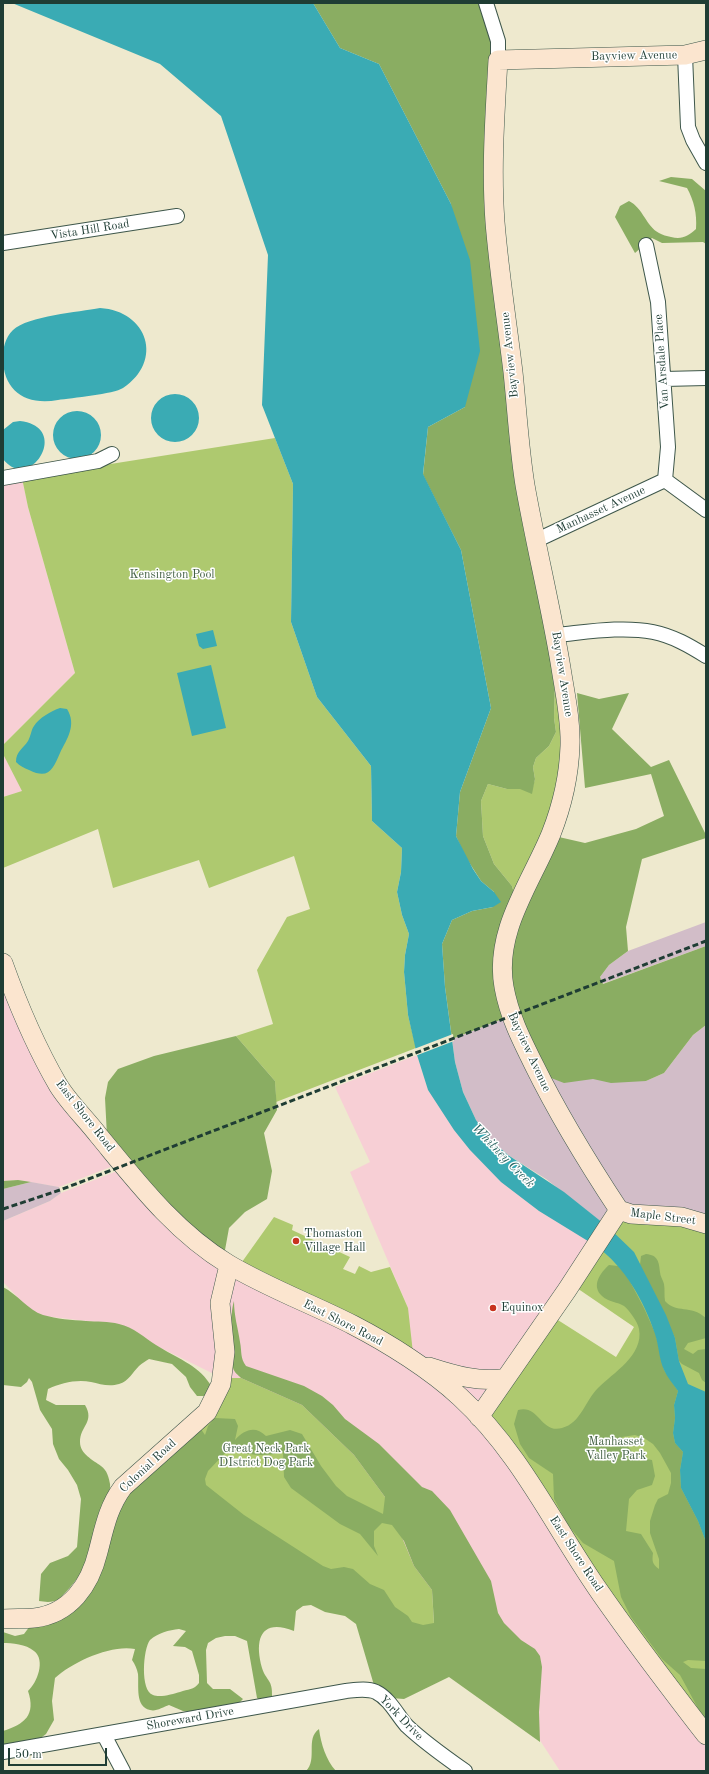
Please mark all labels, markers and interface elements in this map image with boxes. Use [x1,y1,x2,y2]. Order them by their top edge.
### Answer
street label: Bayview Avenue [591,48,677,64]
street label: Vista Hill Road [49,217,131,243]
street label: Bayview Avenue [498,311,522,399]
street label: Van Arsdale Place [651,314,673,410]
street label: Manhasset Avenue [554,483,648,537]
park label: Kensington Pool [129,568,215,582]
street label: Bayview Avenue [548,630,576,718]
street label: Bayview Avenue [504,1010,554,1094]
street label: East Shore Road [52,1077,118,1155]
water label: Whitney Creek [468,1121,538,1191]
street label: Maple Street [629,1206,697,1228]
place label: Thomaston Village Hall [304,1227,366,1255]
marker: Thomaston Village Hall [291,1236,301,1246]
street label: East Shore Road [301,1297,385,1349]
place label: Equinox [501,1301,543,1315]
marker: Equinox [488,1303,498,1313]
park label: Manhasset Valley Park [586,1435,646,1463]
street label: Colonial Road [117,1436,179,1496]
park label: Great Neck Park DIstrict Dog Park [219,1442,313,1470]
street label: East Shore Road [546,1513,606,1595]
street label: York Drive [376,1692,426,1744]
street label: Shoreward Drive [145,1704,235,1734]
scale bar [10,1740,109,1766]
text: 50 m [15,1749,42,1761]

